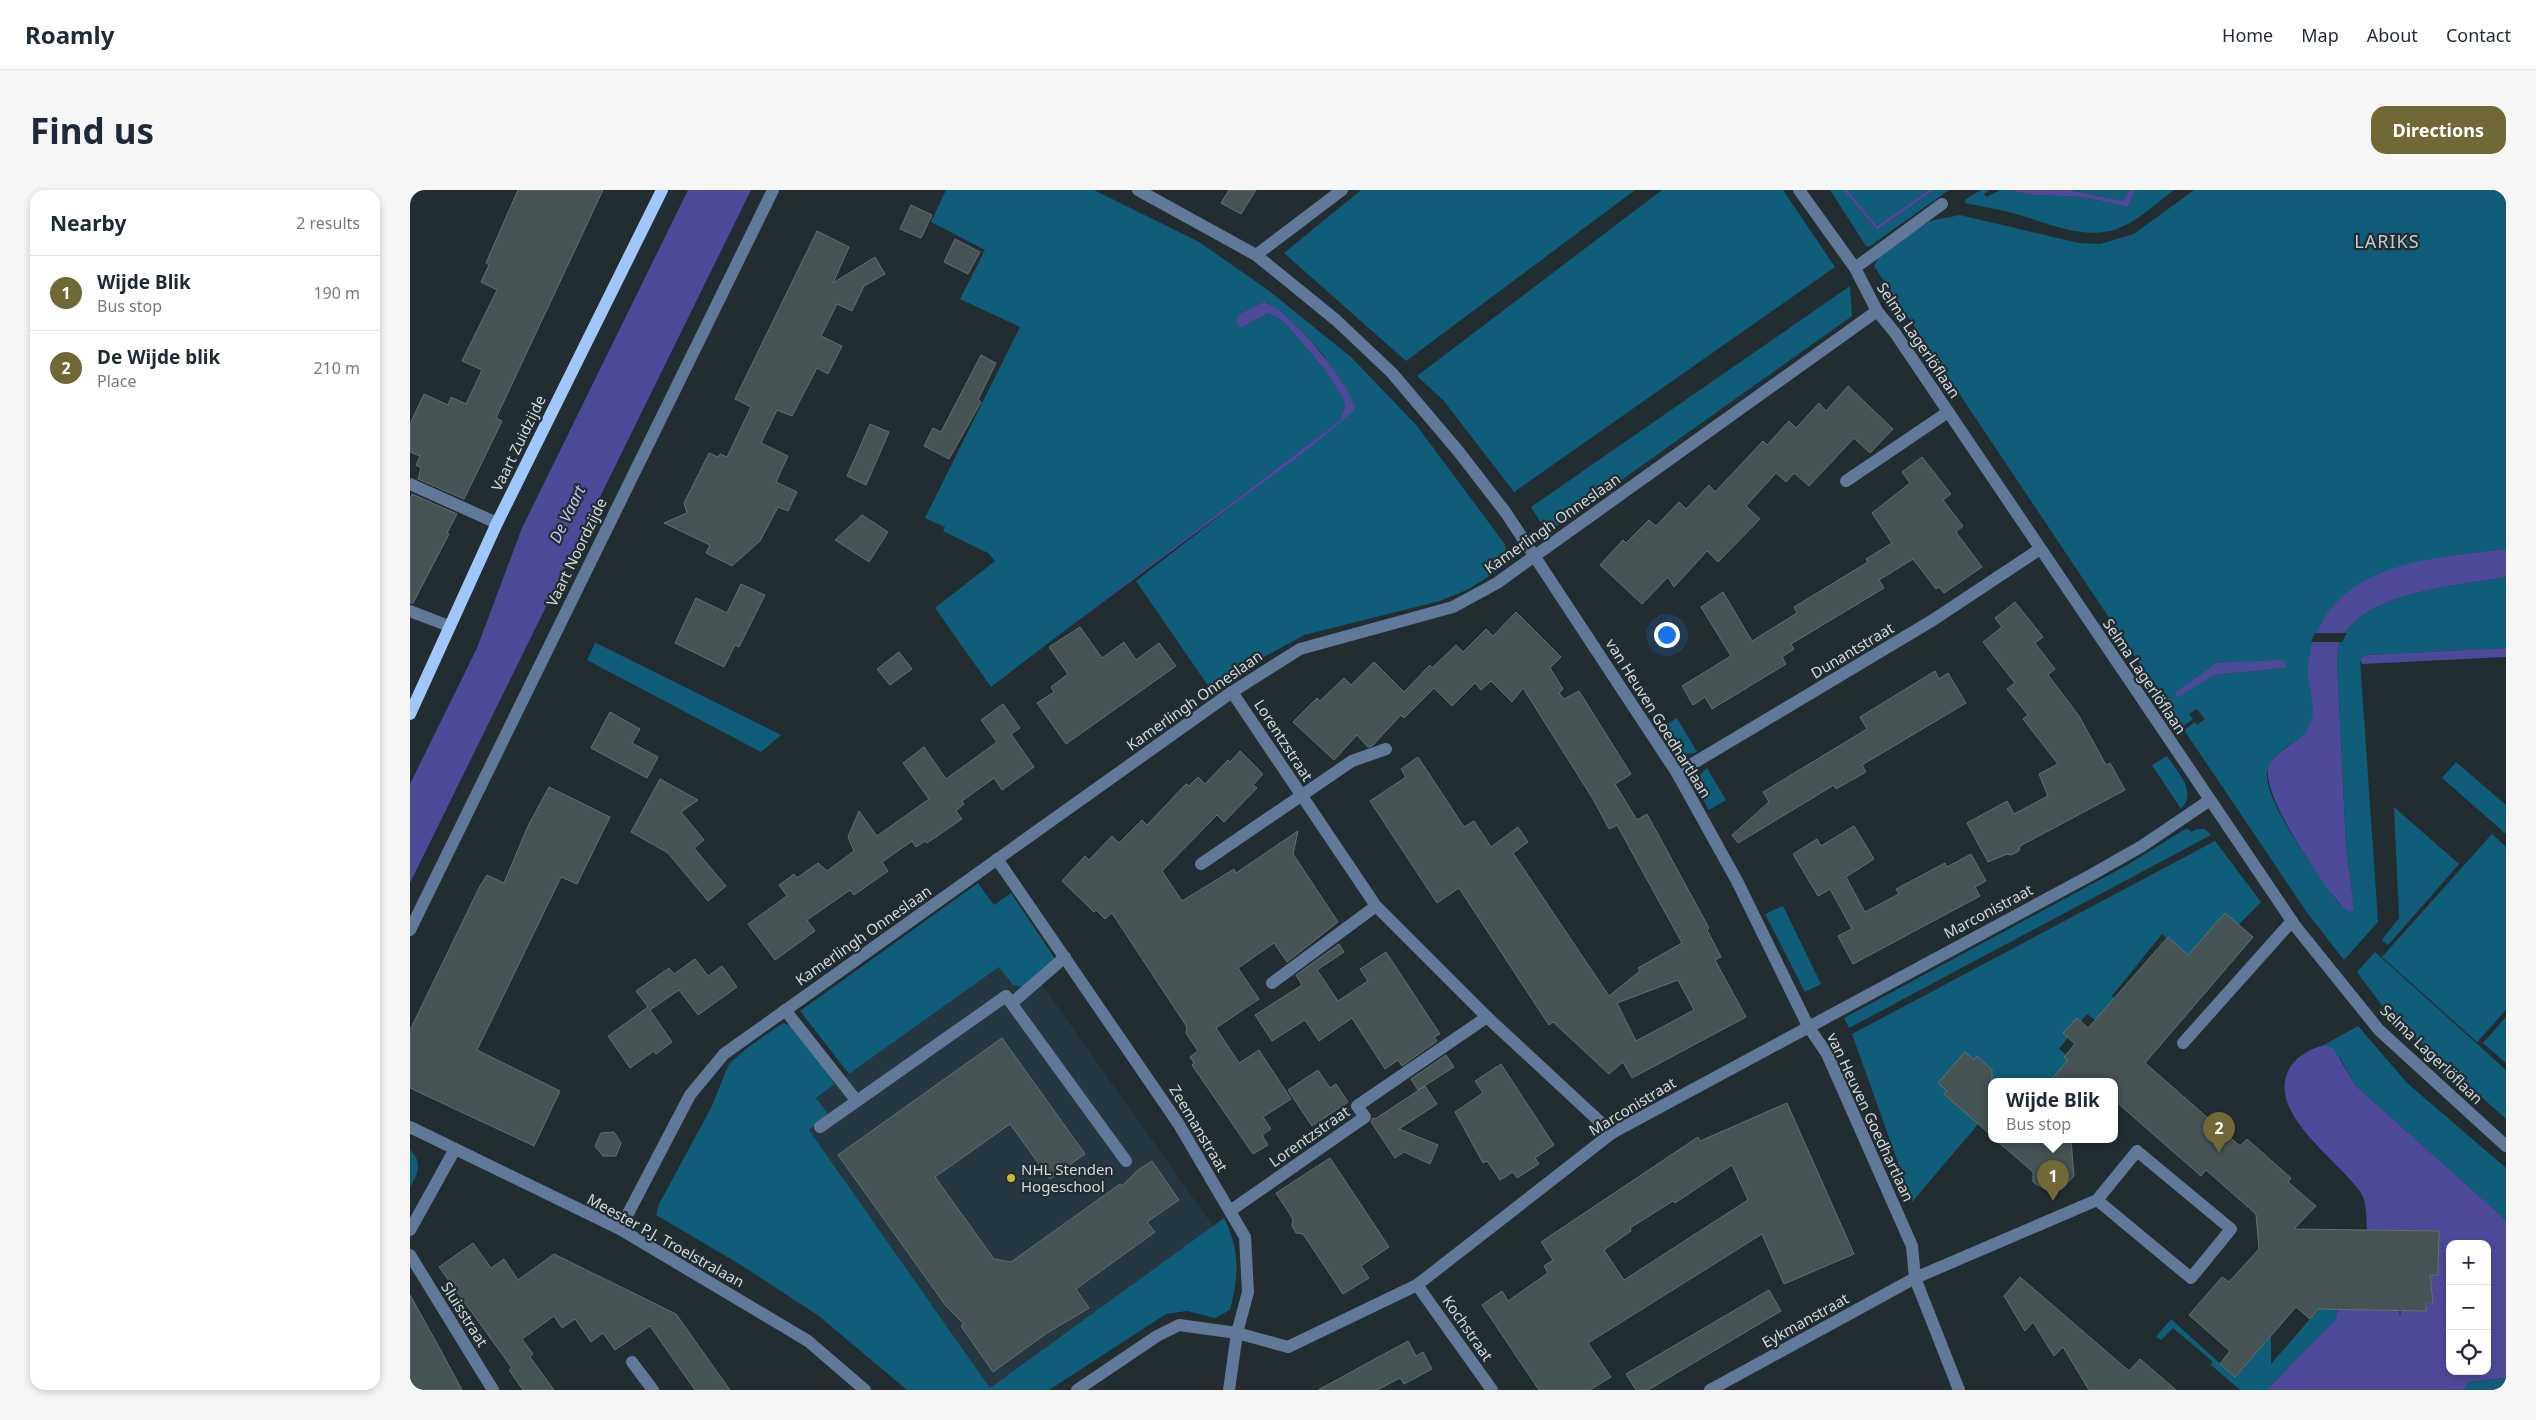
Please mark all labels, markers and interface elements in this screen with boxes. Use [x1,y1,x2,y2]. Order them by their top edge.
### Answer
text: Roamly [25,18,114,51]
text: Home [2222,23,2273,47]
text: Map [2301,23,2339,47]
text: About [2367,23,2418,47]
text: Contact [2446,23,2511,47]
button: Directions [2371,106,2506,154]
text: Find us [30,107,154,154]
text: Nearby [50,209,126,237]
text: 2 results [296,212,360,234]
district label: LARIKS [2354,229,2420,253]
text: Wijde Blik [97,269,191,295]
street label: Selma Lagerlöflaan [1873,278,1965,402]
text: 1 [61,282,71,304]
text: 190 m [313,282,360,304]
text: Bus stop [97,295,162,317]
text: De Wijde blik [97,344,220,370]
text: 2 [61,357,71,379]
text: 210 m [313,357,360,379]
text: Place [97,370,137,392]
street label: Vaart Zuidzijde [486,392,550,494]
street label: Kamerlingh Onneslaan [1480,468,1624,578]
water label: De Vaart [544,481,591,546]
street label: Vaart Noordzijde [541,495,611,609]
street label: Selma Lagerlöflaan [2099,614,2191,738]
street label: Dunantstraat [1807,617,1898,683]
your location [1654,622,1680,648]
street label: van Heuven Goedhartlaan [1602,635,1716,801]
street label: Kamerlingh Onneslaan [1122,645,1266,755]
street label: Lorentzstraat [1250,695,1318,785]
street label: Marconistraat [1940,879,2037,943]
street label: Kamerlingh Onneslaan [791,880,935,990]
street label: Selma Lagerlöflaan [2376,1000,2488,1108]
street label: van Heuven Goedhartlaan [1823,1029,1919,1205]
street label: Marconistraat [1585,1072,1680,1140]
popup [1988,1078,2118,1143]
street label: Zeemanstraat [1165,1081,1233,1176]
text: Wijde Blik [2006,1087,2100,1113]
street label: Lorentzstraat [1265,1101,1354,1171]
pin: 2 [2203,1112,2235,1153]
text: Bus stop [2006,1113,2071,1135]
place label: NHL Stenden Hogeschool [1021,1159,1114,1196]
pin: 1 [2037,1160,2069,1201]
marker: NHL Stenden Hogeschool [1005,1172,1017,1184]
street label: Meester P.J. Troelstralaan [584,1188,748,1292]
map controls [2446,1240,2491,1375]
button: + [2446,1240,2491,1285]
street label: Sluisstraat [437,1278,493,1351]
button: − [2446,1285,2491,1330]
street label: Eykmanstraat [1758,1288,1853,1352]
street label: Kochstraat [1438,1291,1498,1365]
button: locate [2446,1330,2491,1375]

